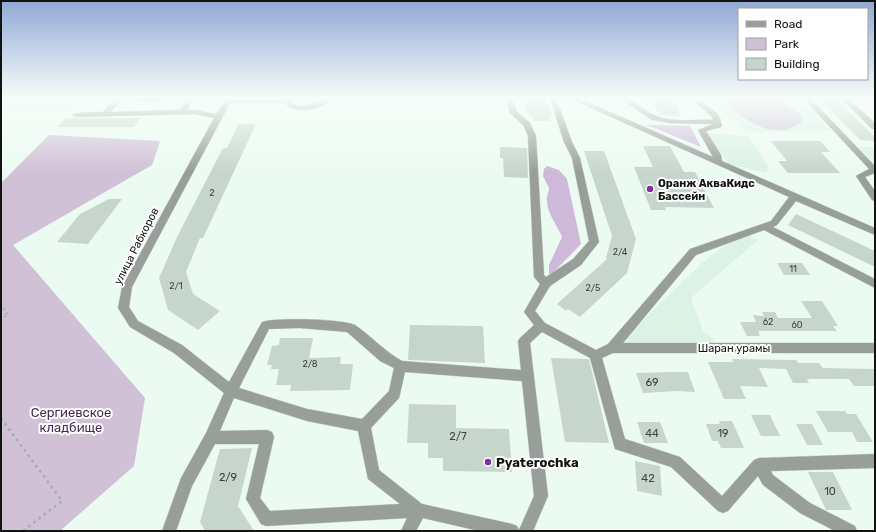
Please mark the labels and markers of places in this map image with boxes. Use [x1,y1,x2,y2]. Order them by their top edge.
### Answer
place label: Оранж АкваКидс Бассейн [658,177,755,203]
marker: Оранж АкваКидс Бассейн [645,184,655,194]
place label: Pyaterochka [496,455,579,470]
marker: Pyaterochka [483,457,493,467]

